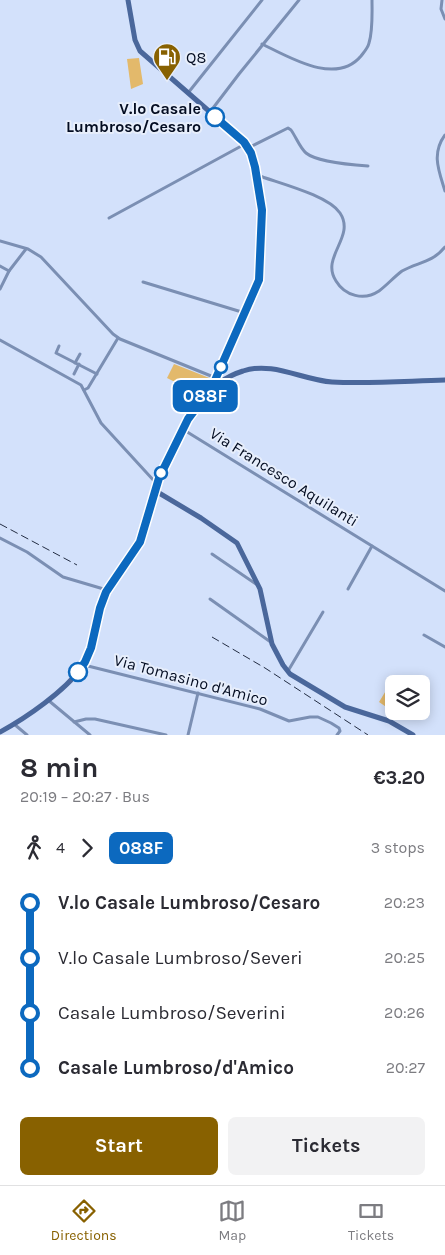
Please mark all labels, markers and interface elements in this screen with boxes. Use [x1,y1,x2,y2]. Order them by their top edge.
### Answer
fuel station icon: Q8 [152,42,182,81]
place label: Q8 [186,48,206,67]
place label: V.lo Casale Lumbroso/Cesaro [66,99,201,136]
marker: V.lo Casale Lumbroso/Cesaro [205,107,225,127]
unlabelled marker [214,360,228,374]
line badge: 088F [170,380,240,412]
text: 088F [183,385,227,407]
street label: Via Francesco Aquilanti [206,424,362,530]
unlabelled marker [154,466,168,480]
street label: Via Tomasino d'Amico [112,650,270,710]
unlabelled marker [68,662,88,682]
map controls [385,675,430,720]
button: layers [385,675,430,720]
text: 8 min [20,751,98,784]
text: €3.20 [374,767,425,789]
text: 20:19 – 20:27 · Bus [20,787,150,806]
icon: walk [20,834,48,862]
icon: forward [73,834,101,862]
text: 088F [119,837,163,859]
text: 4 [56,838,65,857]
text: 3 stops [371,838,425,857]
text: V.lo Casale Lumbroso/Cesaro [58,892,320,914]
text: 20:23 [384,893,425,912]
text: V.lo Casale Lumbroso/Severi [58,947,303,969]
text: 20:25 [384,948,425,967]
text: Casale Lumbroso/Severini [58,1002,286,1024]
text: 20:26 [384,1003,425,1022]
text: Casale Lumbroso/d'Amico [58,1057,294,1079]
text: 20:27 [386,1058,425,1077]
button: Start [20,1117,218,1175]
button: Tickets [228,1117,425,1175]
tab: Directions [51,1197,117,1244]
tab: Map [218,1197,246,1244]
tab: Tickets [348,1197,394,1244]

